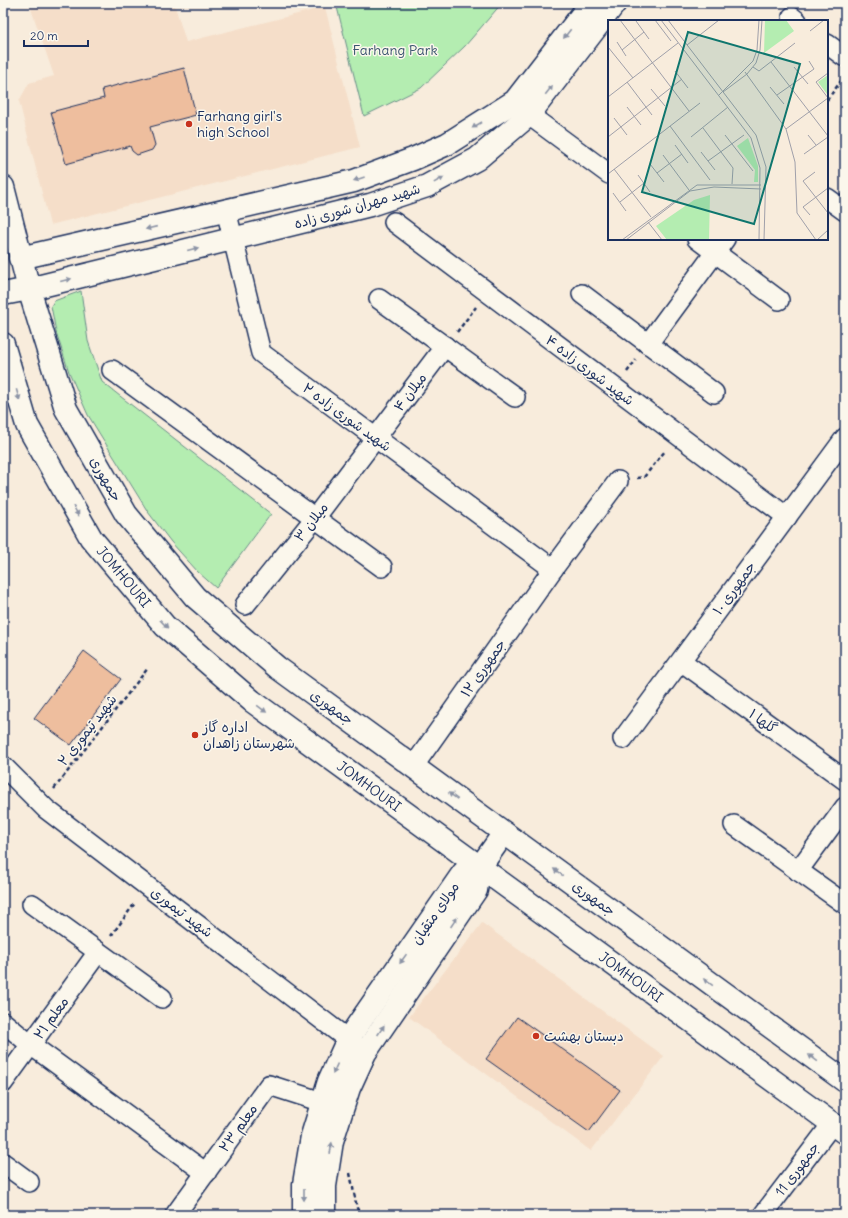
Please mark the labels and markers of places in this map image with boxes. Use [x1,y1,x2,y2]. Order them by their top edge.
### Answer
place label: Farhang girl's high School [197,107,282,141]
marker: Farhang girl's high School [184,119,194,129]
place label: اداره گاز شهرستان زاهدان [202,718,295,752]
marker: اداره گاز شهرستان زاهدان [190,730,200,740]
place label: دبستان بهشت [544,1027,624,1045]
marker: دبستان بهشت [531,1031,541,1041]

